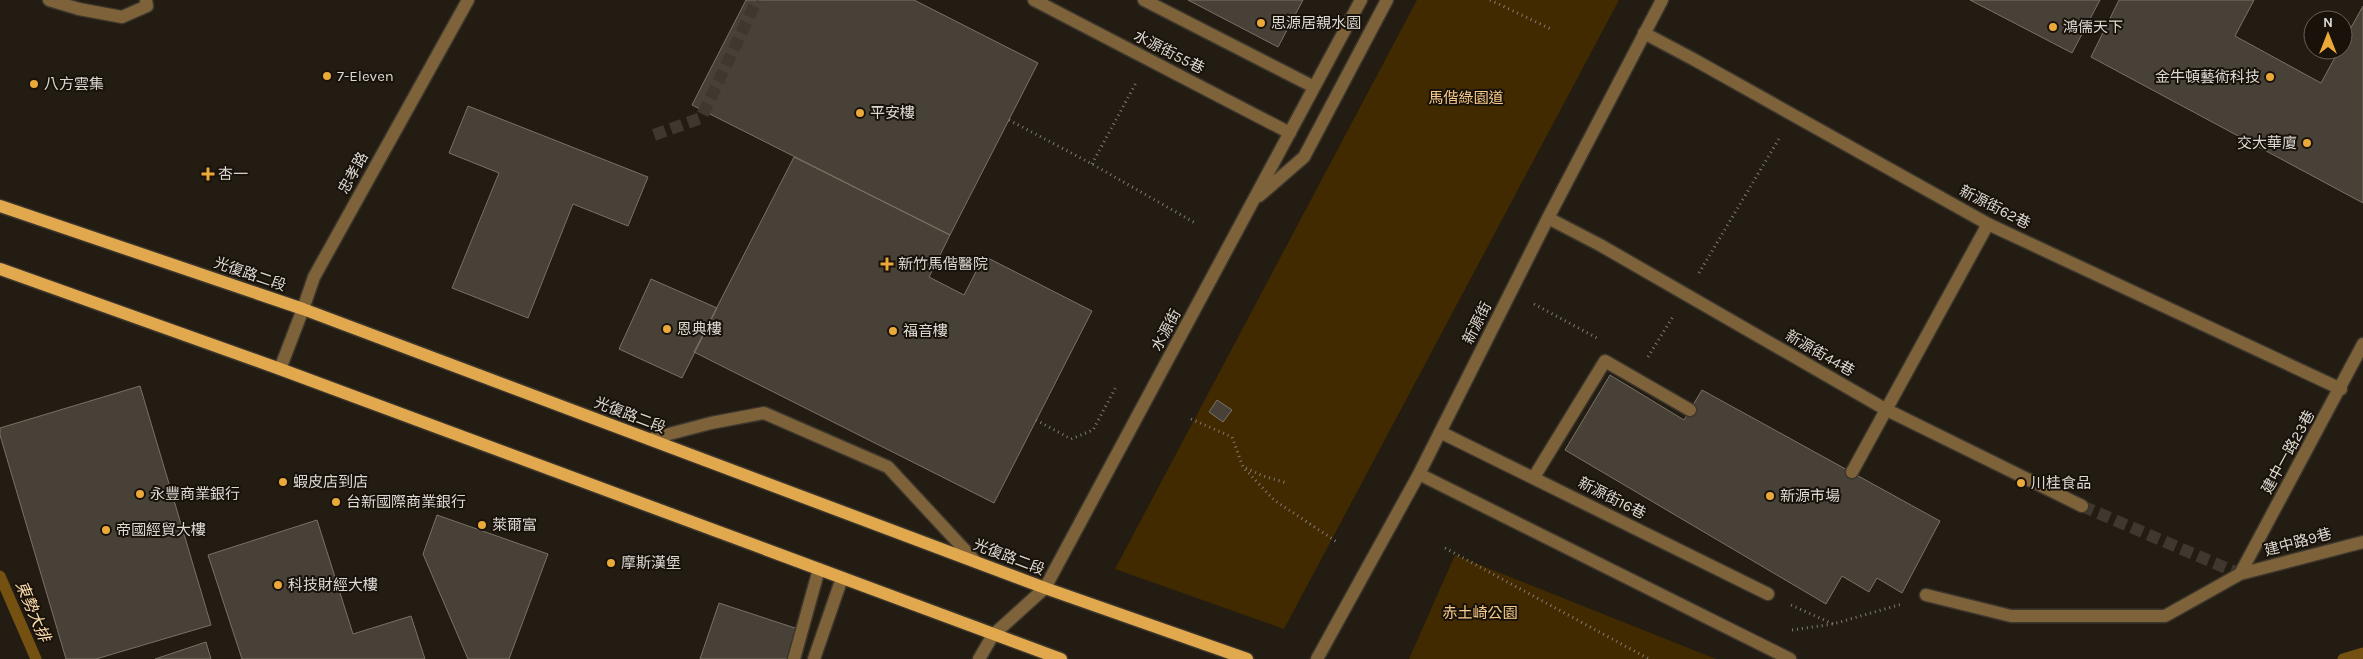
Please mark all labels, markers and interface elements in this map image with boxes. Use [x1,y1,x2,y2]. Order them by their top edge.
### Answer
north arrow [2303,10,2353,60]
place label: 思源居親水園 [1271,14,1361,32]
text: N [2323,14,2333,31]
marker: 思源居親水園 [1255,17,1267,29]
place label: 鴻儒天下 [2063,18,2123,36]
marker: 鴻儒天下 [2047,21,2059,33]
street label: 水源街55巷 [1131,27,1207,77]
place label: 7-Eleven [337,67,394,85]
place label: 金牛頓藝術科技 [2155,68,2260,86]
marker: 7-Eleven [321,70,333,82]
marker: 金牛頓藝術科技 [2264,71,2276,83]
place label: 八方雲集 [44,75,104,93]
marker: 八方雲集 [28,78,40,90]
park label: 馬偕綠園道 [1428,89,1504,107]
place label: 平安樓 [870,104,915,122]
marker: 平安樓 [854,107,866,119]
place label: 交大華廈 [2237,134,2297,152]
marker: 交大華廈 [2301,137,2313,149]
street label: 忠孝路 [334,149,372,197]
place label: 杏一 [218,165,248,183]
marker: 杏一 [202,168,214,180]
street label: 新源街62巷 [1956,181,2034,233]
street label: 光復路二段 [212,253,288,295]
place label: 新竹馬偕醫院 [898,255,988,273]
marker: 新竹馬偕醫院 [880,257,894,271]
street label: 新源街 [1459,299,1495,347]
street label: 水源街 [1147,306,1185,354]
place label: 恩典樓 [677,320,722,338]
place label: 福音樓 [903,322,948,340]
marker: 恩典樓 [661,323,673,335]
marker: 福音樓 [887,325,899,337]
street label: 新源街44巷 [1782,326,1858,380]
street label: 光復路二段 [592,393,668,437]
street label: 建中一路23巷 [2258,407,2318,497]
place label: 蝦皮店到店 [293,473,368,491]
street label: 新源街16巷 [1575,473,1649,523]
place label: 川桂食品 [2031,474,2091,492]
marker: 蝦皮店到店 [277,476,289,488]
marker: 川桂食品 [2015,477,2027,489]
place label: 永豐商業銀行 [150,485,240,503]
place label: 新源市場 [1780,487,1840,505]
marker: 永豐商業銀行 [134,488,146,500]
marker: 新源市場 [1764,490,1776,502]
place label: 台新國際商業銀行 [346,493,466,511]
marker: 台新國際商業銀行 [330,496,342,508]
place label: 萊爾富 [492,516,537,534]
marker: 萊爾富 [476,519,488,531]
place label: 帝國經貿大樓 [116,521,206,539]
marker: 帝國經貿大樓 [100,524,112,536]
street label: 建中路9巷 [2262,524,2334,560]
street label: 光復路二段 [971,535,1047,579]
place label: 摩斯漢堡 [621,554,681,572]
marker: 摩斯漢堡 [605,557,617,569]
place label: 科技財經大樓 [288,576,378,594]
water label: 東勢大排 [12,578,55,646]
marker: 科技財經大樓 [272,579,284,591]
park label: 赤土崎公園 [1442,604,1518,622]

